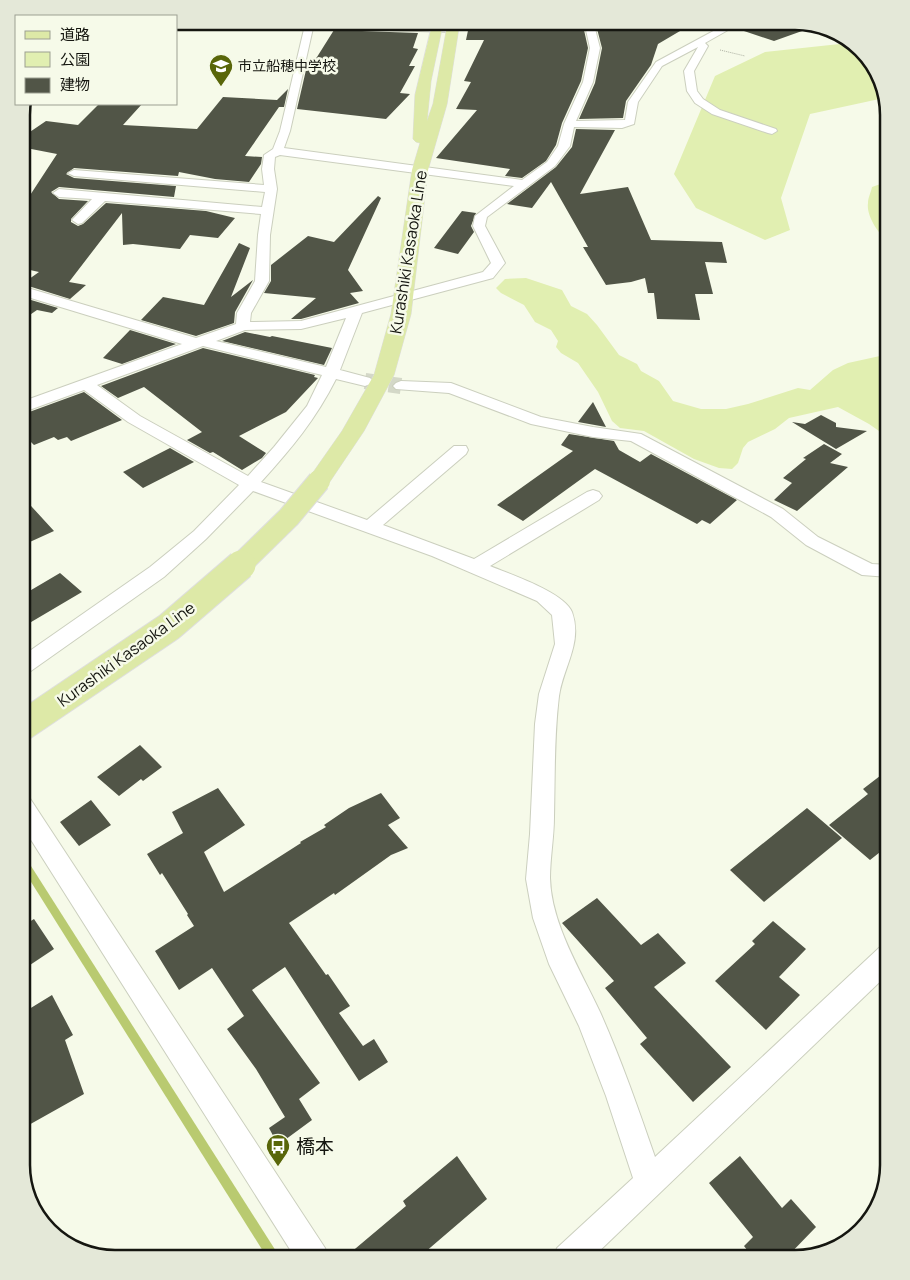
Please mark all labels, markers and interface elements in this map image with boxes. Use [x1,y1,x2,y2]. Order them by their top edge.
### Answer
legend [15,15,178,105]
text: 道路 [60,24,90,45]
text: 公園 [60,49,90,70]
school or university icon: 市立船穂中学校 [208,53,234,87]
place label: 市立船穂中学校 [238,56,336,75]
text: 建物 [60,74,90,95]
street label: Kurashiki Kasaoka Line [384,169,432,335]
street label: Kurashiki Kasaoka Line [53,597,199,711]
bus stop icon: 橋本 [265,1133,291,1167]
place label: 橋本 [296,1133,334,1159]

